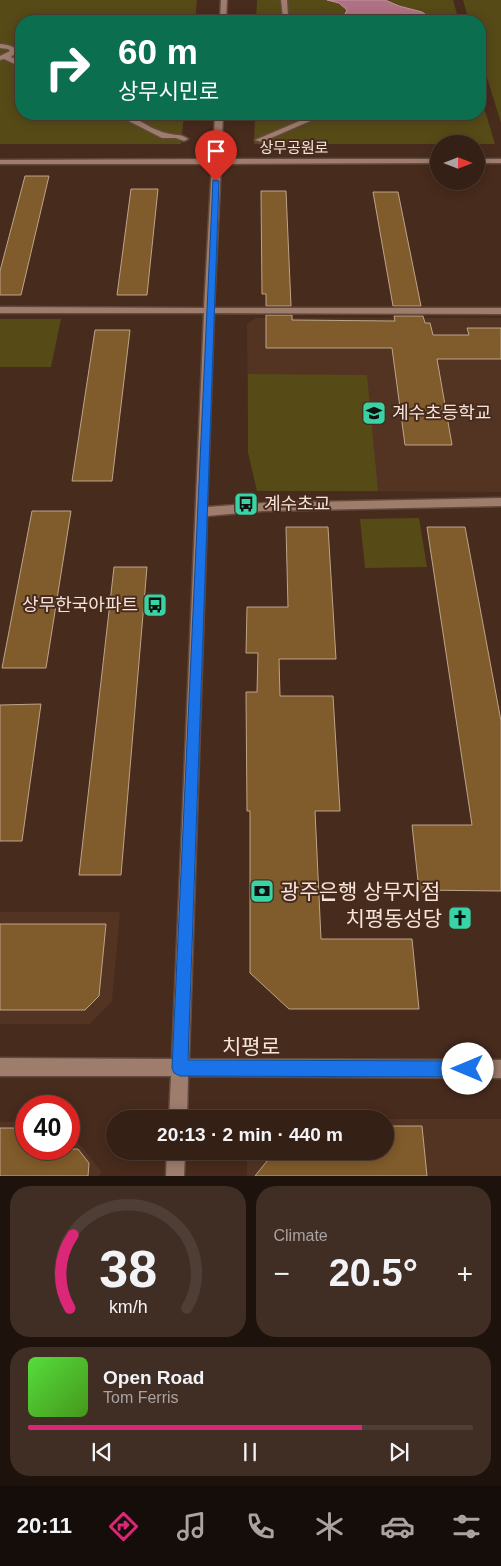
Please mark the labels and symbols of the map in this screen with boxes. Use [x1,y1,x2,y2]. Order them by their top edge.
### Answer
pin [195,130,237,181]
north arrow [430,135,485,190]
street label: 상무공원로 [259,139,329,156]
school or university icon: 계수초등학교 [361,400,387,426]
place label: 계수초등학교 [392,403,491,423]
bus stop icon: 계수초교 [233,491,259,517]
place label: 계수초교 [264,494,330,514]
bus stop icon: 상무한국아파트 [142,592,168,618]
place label: 상무한국아파트 [22,595,138,615]
bank icon: 광주은행 상무지점 [249,878,275,904]
place label: 광주은행 상무지점 [280,880,440,903]
church icon: 치평동성당 [447,905,473,931]
place label: 치평동성당 [345,907,442,930]
street label: 치평로 [222,1035,280,1058]
position arrow [441,1042,493,1094]
speed limit sign: 40 [15,1095,80,1160]

